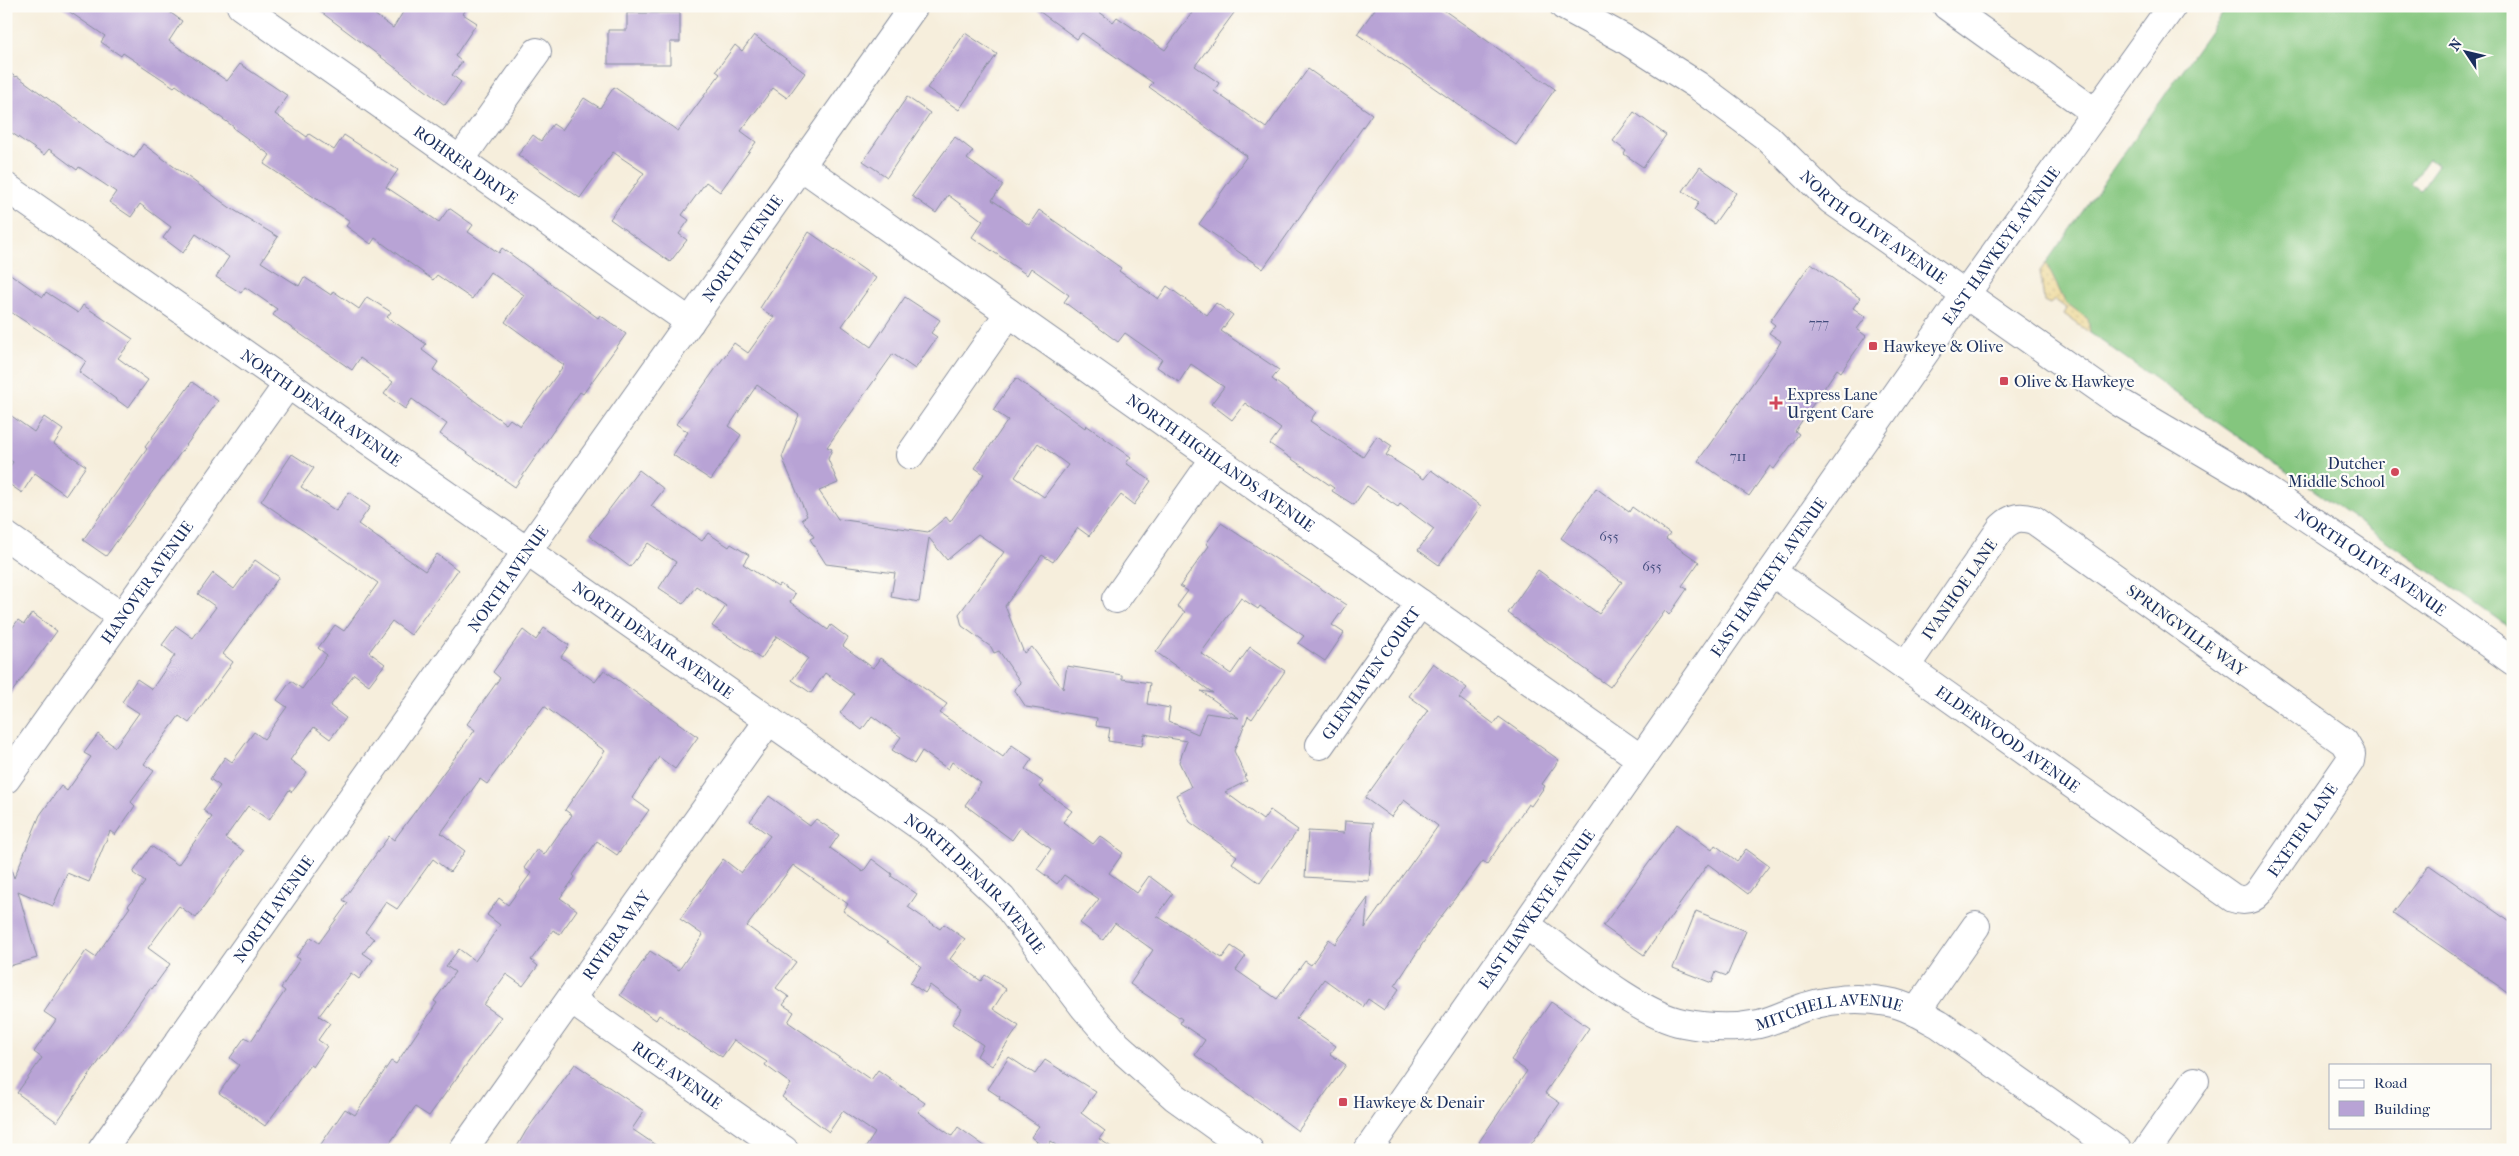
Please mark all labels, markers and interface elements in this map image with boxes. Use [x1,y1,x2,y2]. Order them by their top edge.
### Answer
north arrow [2442,28,2492,78]
text: N [2446,35,2466,54]
street label: ROHRER DRIVE [410,122,521,208]
street label: EAST HAWKEYE AVENUE [1938,163,2064,328]
street label: NORTH OLIVE AVENUE [1796,166,1951,288]
street label: NORTH AVENUE [698,191,787,305]
house number: 777 [1809,315,1829,332]
place label: Hawkeye & Olive [1883,337,2003,356]
marker: Hawkeye & Olive [1867,340,1879,352]
street label: NORTH DENAIR AVENUE [237,345,405,471]
place label: Olive & Hawkeye [2014,372,2134,391]
marker: Olive & Hawkeye [1998,375,2010,387]
place label: Express Lane Urgent Care [1787,385,1878,422]
street label: NORTH HIGHLANDS AVENUE [1123,390,1318,536]
marker: Express Lane Urgent Care [1769,396,1783,410]
house number: 711 [1730,448,1746,465]
place label: Dutcher Middle School [2288,454,2386,491]
marker: Dutcher Middle School [2389,466,2401,478]
street label: EAST HAWKEYE AVENUE [1706,494,1831,660]
street label: NORTH OLIVE AVENUE [2292,504,2450,620]
street label: HANOVER AVENUE [97,517,197,647]
street label: NORTH AVENUE [464,521,553,636]
house number: 655 [1599,528,1619,545]
street label: IVANHOE LANE [1918,535,2001,643]
house number: 655 [1642,558,1662,575]
street label: NORTH DENAIR AVENUE [569,577,737,703]
street label: SPRINGVILLE WAY [2123,580,2251,681]
street label: GLENHAVEN COURT [1318,603,1425,744]
street label: ELDERWOOD AVENUE [1932,682,2084,797]
street label: EXETER LANE [2263,779,2342,881]
street label: NORTH DENAIR AVENUE [901,809,1049,958]
street label: EAST HAWKEYE AVENUE [1475,826,1599,993]
street label: NORTH AVENUE [229,852,318,966]
street label: RIVIERA WAY [578,886,655,984]
street label: MITCHELL AVENUE [1753,990,1905,1035]
street label: RICE AVENUE [628,1037,726,1114]
legend [2329,1064,2492,1128]
text: Road [2374,1074,2408,1092]
place label: Hawkeye & Denair [1353,1093,1485,1112]
marker: Hawkeye & Denair [1337,1096,1349,1108]
text: Building [2374,1100,2431,1118]

